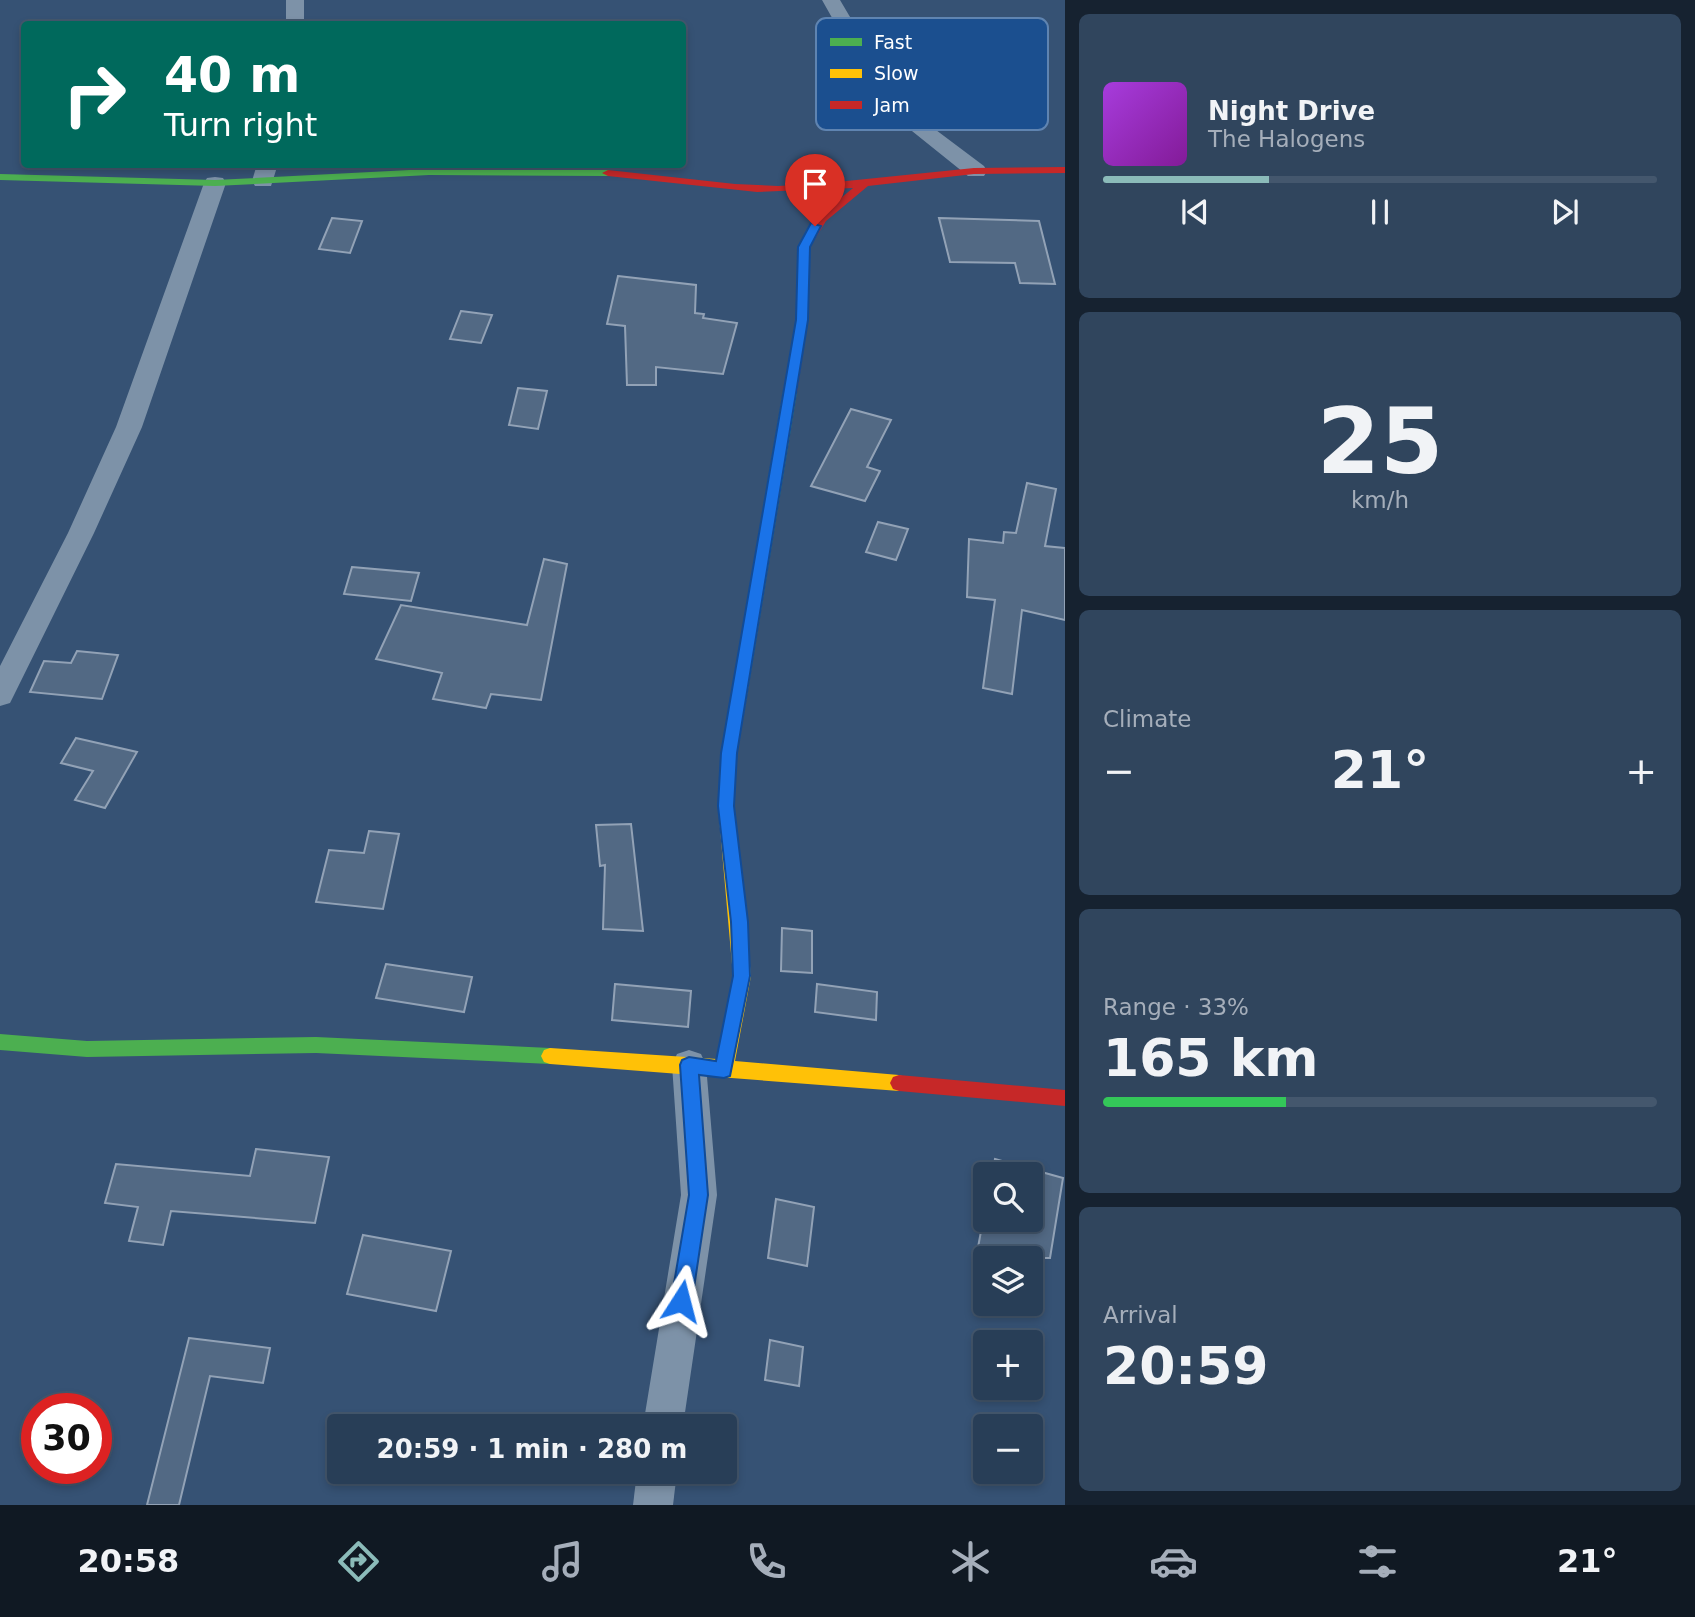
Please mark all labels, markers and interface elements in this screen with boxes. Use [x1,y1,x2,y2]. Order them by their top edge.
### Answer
legend [816,18,1048,130]
text: Fast [874,31,912,53]
text: 40 m [164,47,300,104]
icon: right [49,49,140,140]
text: Slow [874,62,919,84]
text: Jam [873,94,910,116]
text: Night Drive [1208,96,1375,126]
text: Turn right [164,106,317,144]
text: The Halogens [1208,126,1365,152]
pin [785,154,845,226]
icon: arrive [796,165,834,203]
icon: previous [1176,193,1214,231]
icon: pause [1361,193,1399,231]
icon: next [1546,193,1584,231]
text: 25 [1317,389,1443,494]
text: km/h [1351,487,1409,513]
text: Climate [1103,706,1192,732]
text: 21° [1331,740,1429,800]
text: − [1103,749,1135,793]
text: + [1625,749,1657,793]
text: Range · 33% [1103,994,1249,1020]
text: 165 km [1103,1028,1318,1088]
map controls [973,1162,1043,1484]
button: search [973,1162,1043,1232]
button: layers [973,1246,1043,1316]
position arrow [644,1264,718,1338]
text: Arrival [1103,1302,1178,1328]
button: + [973,1330,1043,1400]
text: 20:59 [1103,1336,1269,1396]
speed limit sign: 30 [21,1393,112,1484]
button: − [973,1414,1043,1484]
text: 20:59 · 1 min · 280 m [377,1434,687,1464]
icon: directions [334,1537,383,1586]
icon: music [538,1537,587,1586]
icon: phone [742,1537,791,1586]
icon: climate [946,1537,995,1586]
icon: car [1149,1537,1198,1586]
icon: filters [1353,1537,1402,1586]
text: 20:58 [77,1542,179,1580]
text: 21° [1557,1542,1617,1580]

